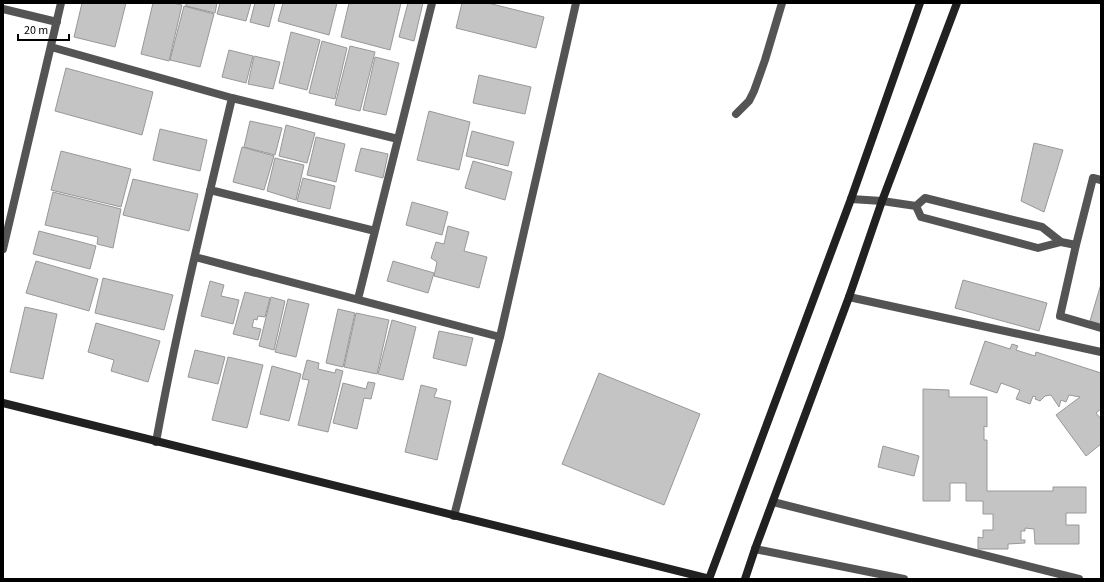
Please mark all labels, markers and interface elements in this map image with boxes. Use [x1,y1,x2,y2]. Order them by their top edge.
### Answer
scale bar [18,16,69,42]
text: 20 m [24,22,48,39]

